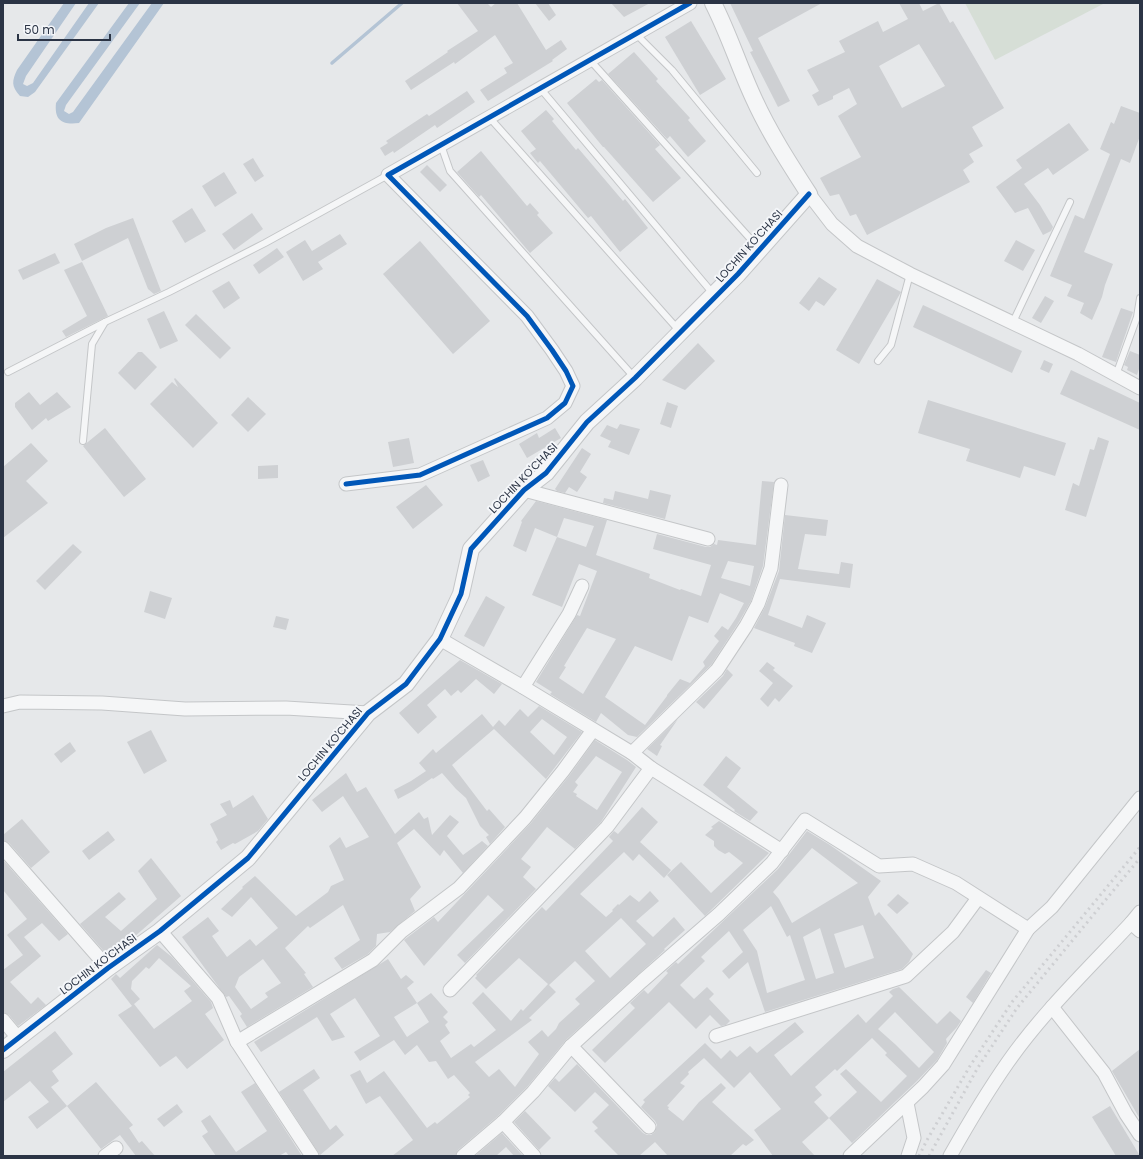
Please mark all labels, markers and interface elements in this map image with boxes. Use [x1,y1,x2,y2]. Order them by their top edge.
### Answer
scale bar [18,16,110,42]
text: 50 m [24,21,55,38]
street label: LOCHIN KO'CHASI [712,206,786,286]
street label: LOCHIN KO'CHASI [485,439,561,517]
street label: LOCHIN KO'CHASI [294,703,366,785]
street label: LOCHIN KO'CHASI [56,930,140,998]

